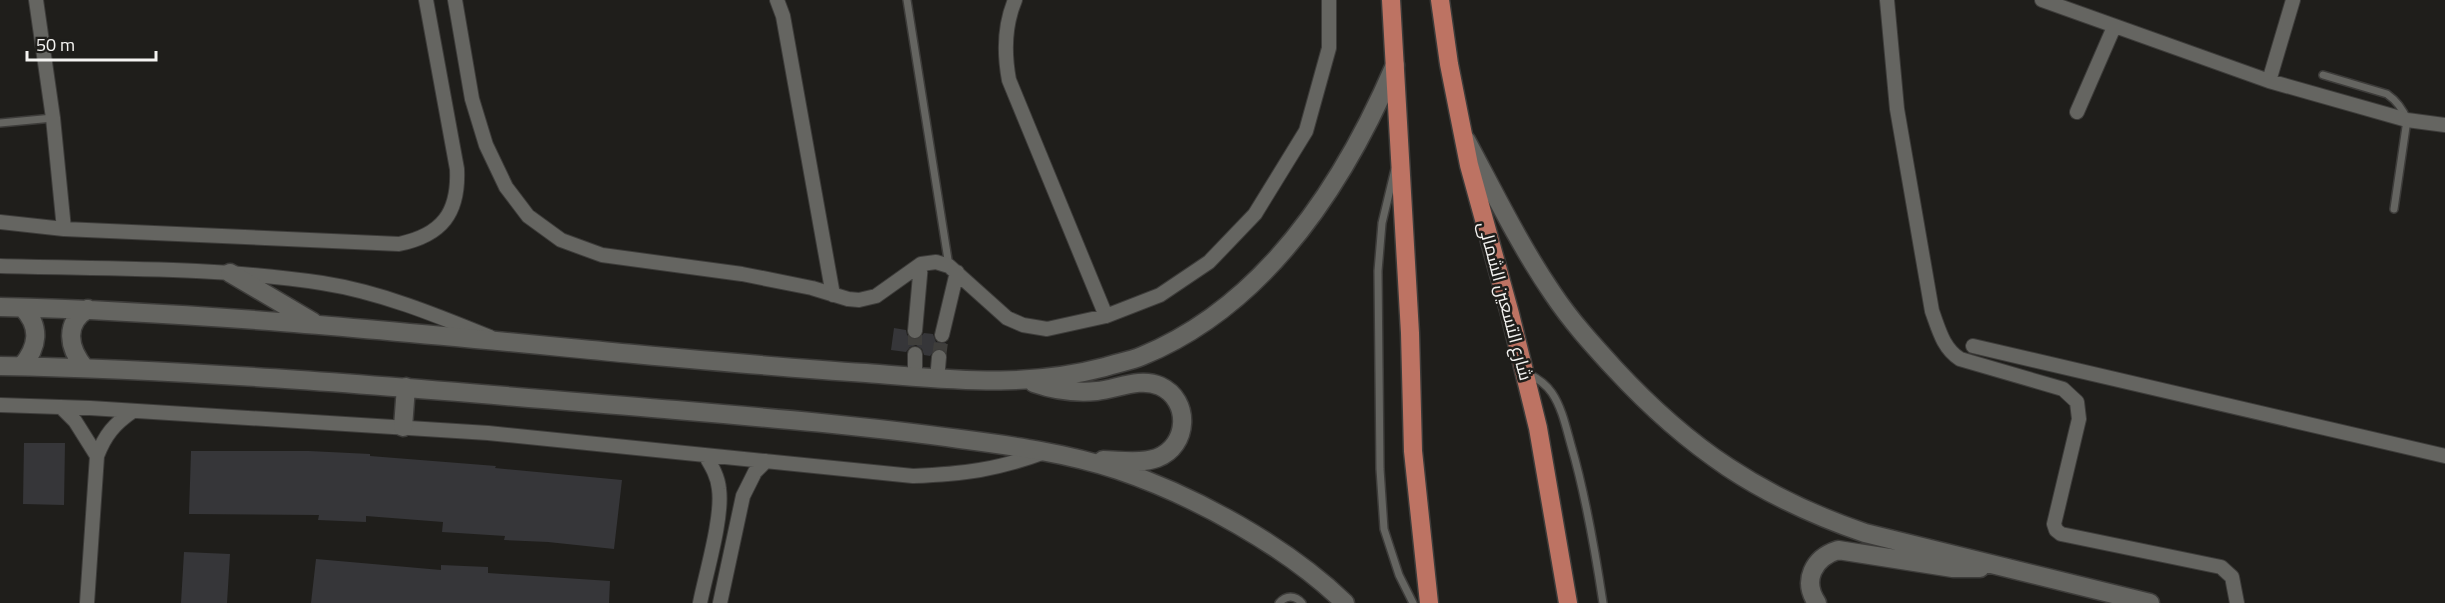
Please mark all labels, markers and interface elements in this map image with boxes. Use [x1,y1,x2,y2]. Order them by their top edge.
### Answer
scale bar [27,24,156,62]
text: 50 m [36,28,75,61]
street label: شارع التسعين الشمالى [1468,218,1543,384]

